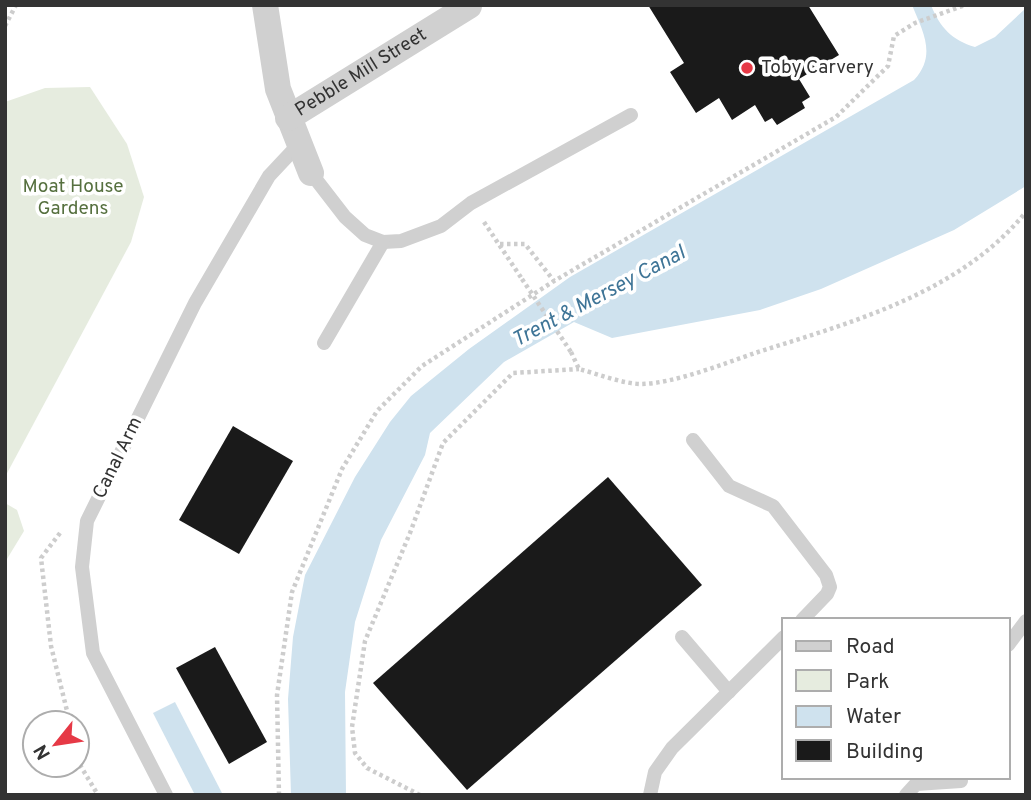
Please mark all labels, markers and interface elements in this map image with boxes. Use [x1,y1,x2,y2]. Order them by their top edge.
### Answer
street label: Pebble Mill Street [291,23,431,122]
place label: Toby Carvery [761,56,874,80]
marker: Toby Carvery [739,60,755,76]
park label: Moat House Gardens [22,175,124,221]
water label: Trent & Mersey Canal [508,239,692,354]
street label: Canal Arm [88,413,148,503]
legend [782,618,1010,779]
text: Road [846,634,895,661]
text: Park [846,669,889,696]
text: Water [846,704,901,731]
north arrow [21,709,91,779]
text: Building [846,739,924,766]
text: N [29,740,57,763]

